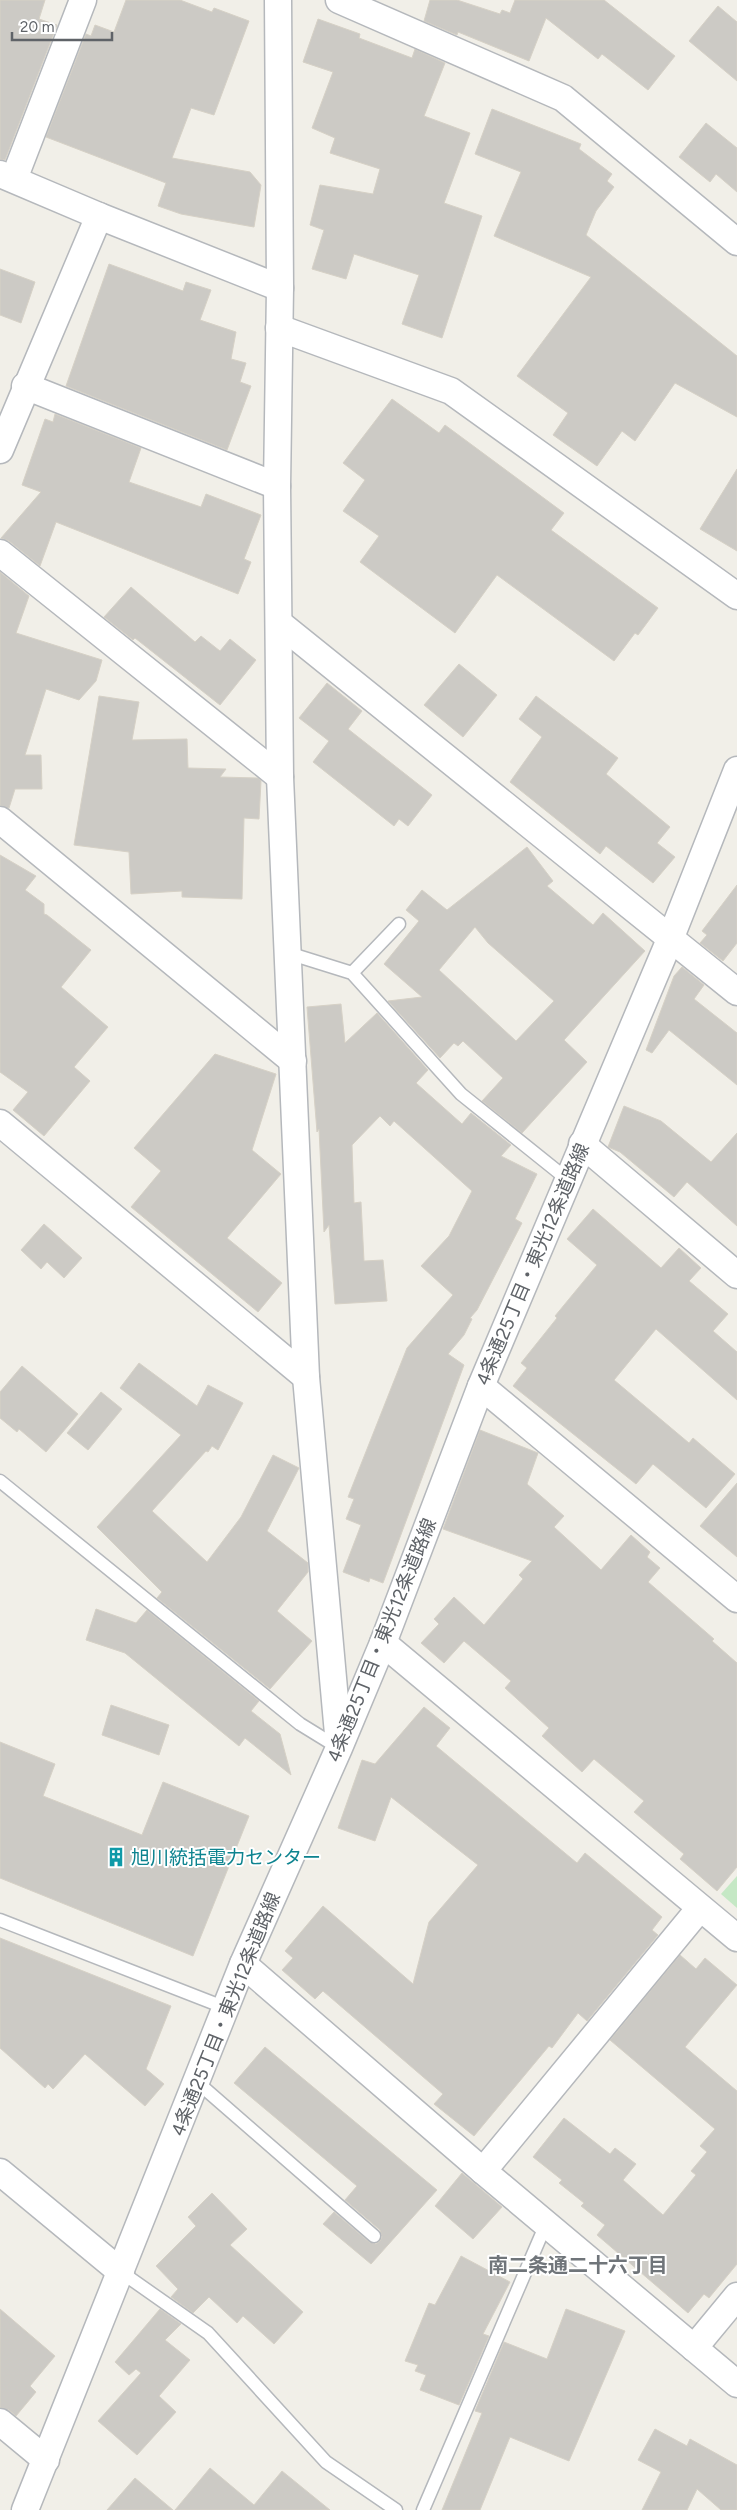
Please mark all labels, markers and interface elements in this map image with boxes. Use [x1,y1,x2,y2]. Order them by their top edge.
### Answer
scale bar [12,10,112,42]
text: 20 m [20,18,54,36]
street label: 4条通25丁目・東光12条道路線 [471,1140,594,1389]
street label: 4条通25丁目・東光12条道路線 [322,1515,441,1765]
building icon: 旭川統括電力センター [105,1846,127,1868]
place label: 旭川統括電力センター [131,1846,321,1869]
street label: 4条通25丁目・東光12条道路線 [166,1889,285,2139]
district label: 南二条通二十六丁目 [488,2253,668,2277]

